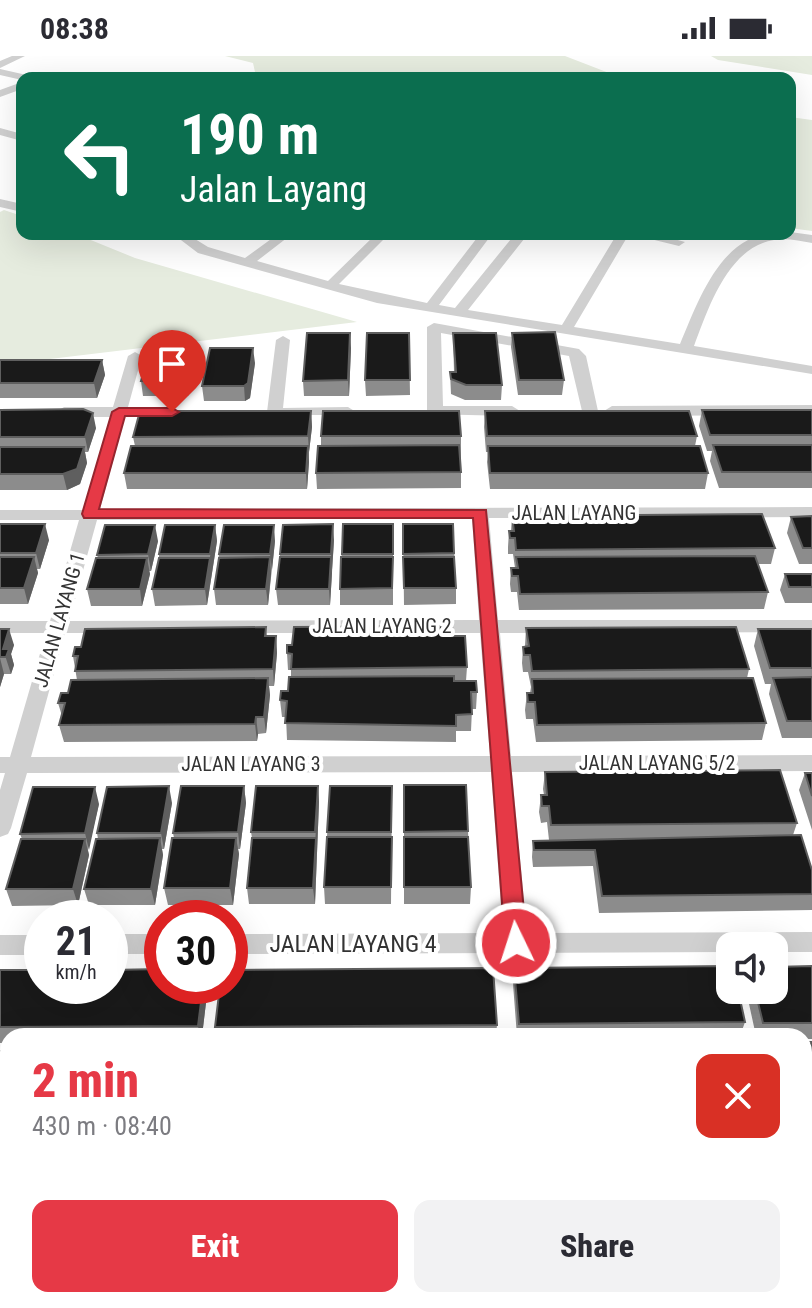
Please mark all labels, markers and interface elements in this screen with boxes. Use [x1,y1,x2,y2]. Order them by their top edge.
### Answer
text: 08:38 [40,11,109,46]
text: 190 m [180,102,319,168]
icon: left [48,104,152,208]
text: Jalan Layang [180,169,367,211]
pin [138,330,206,412]
icon: arrive [150,342,194,386]
street label: JALAN LAYANG [512,501,636,525]
street label: JALAN LAYANG 1 [28,550,90,690]
street label: JALAN LAYANG 2 [312,614,452,638]
street label: JALAN LAYANG 5/2 [579,751,735,775]
street label: JALAN LAYANG 3 [181,752,321,776]
speed limit sign: 30 [144,900,248,1004]
position arrow [474,901,558,985]
text: 21 [56,918,96,965]
street label: JALAN LAYANG 4 [269,930,437,958]
map controls [716,932,788,1004]
button: sound [716,932,788,1004]
text: km/h [55,960,97,984]
text: 2 min [32,1052,139,1109]
button: close [696,1054,780,1138]
text: 430 m · 08:40 [32,1111,172,1141]
button: Exit [32,1200,398,1292]
button: Share [414,1200,780,1292]

